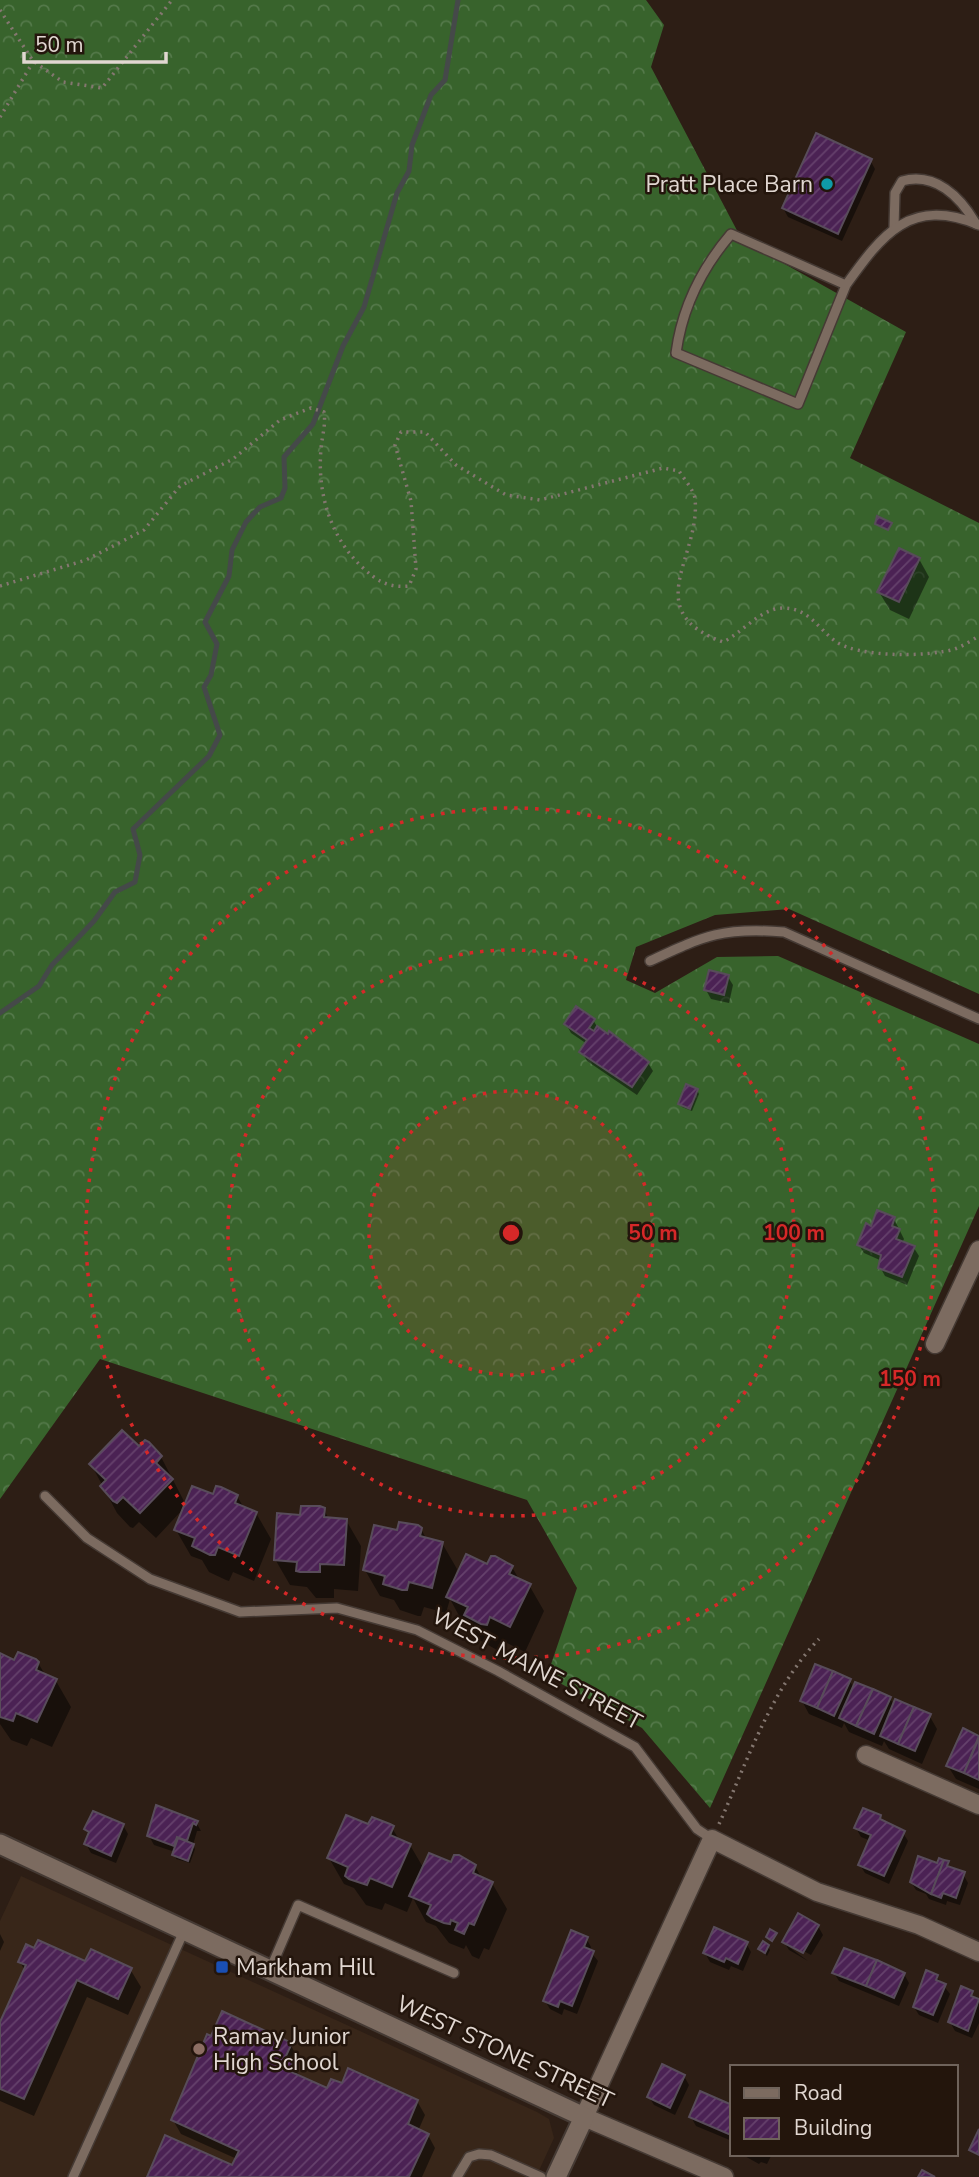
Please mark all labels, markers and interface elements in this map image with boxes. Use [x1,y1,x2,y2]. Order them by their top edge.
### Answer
scale bar [24,21,166,65]
text: 50 m [35,31,84,59]
place label: Pratt Place Barn [645,169,813,200]
marker: Pratt Place Barn [819,176,835,192]
text: 50 m [628,1219,678,1247]
text: 100 m [763,1219,825,1247]
centre of rings [499,1221,523,1245]
text: 150 m [879,1365,941,1393]
street label: WEST MAINE STREET [426,1600,648,1738]
place label: Markham Hill [236,1952,375,1983]
marker: Markham Hill [214,1959,230,1975]
street label: WEST STONE STREET [391,1988,619,2116]
place label: Ramay Junior High School [213,2021,351,2078]
marker: Ramay Junior High School [191,2041,207,2057]
legend [730,2065,958,2156]
text: Road [794,2079,843,2107]
text: Building [794,2114,872,2142]

